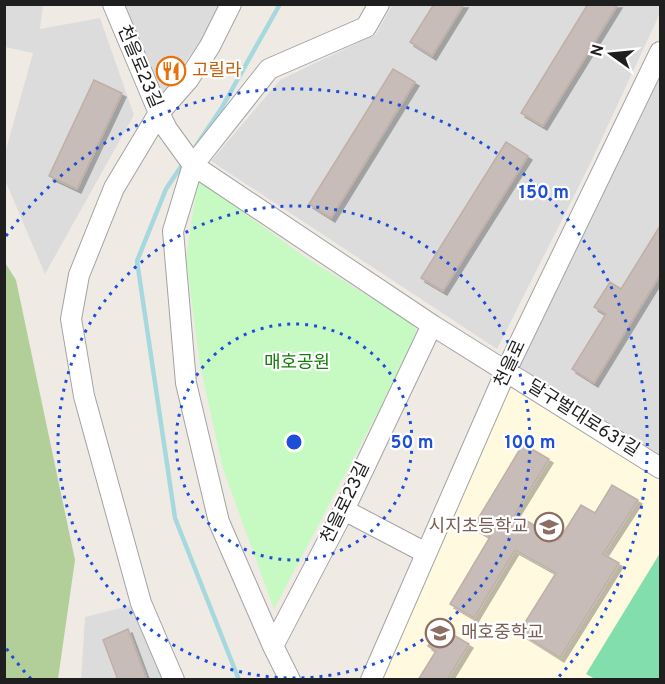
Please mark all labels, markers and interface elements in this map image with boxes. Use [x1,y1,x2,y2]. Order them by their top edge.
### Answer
street label: 천을로23길 [111,22,167,112]
north arrow [581,24,641,84]
text: N [587,42,610,59]
restaurant icon: 고릴라 [155,55,187,87]
place label: 고릴라 [192,60,242,83]
text: 150 m [519,182,569,205]
street label: 천을로 [490,337,532,391]
park label: 매호공원 [264,352,330,375]
street label: 달구벌대로631길 [523,375,643,463]
centre of rings [284,432,304,452]
text: 50 m [390,432,434,455]
text: 100 m [504,432,556,455]
street label: 천을로23길 [316,458,376,548]
school or university icon: 시지초등학교 [533,511,565,543]
place label: 시지초등학교 [429,516,528,539]
school or university icon: 매호중학교 [424,617,456,649]
place label: 매호중학교 [461,622,544,645]

